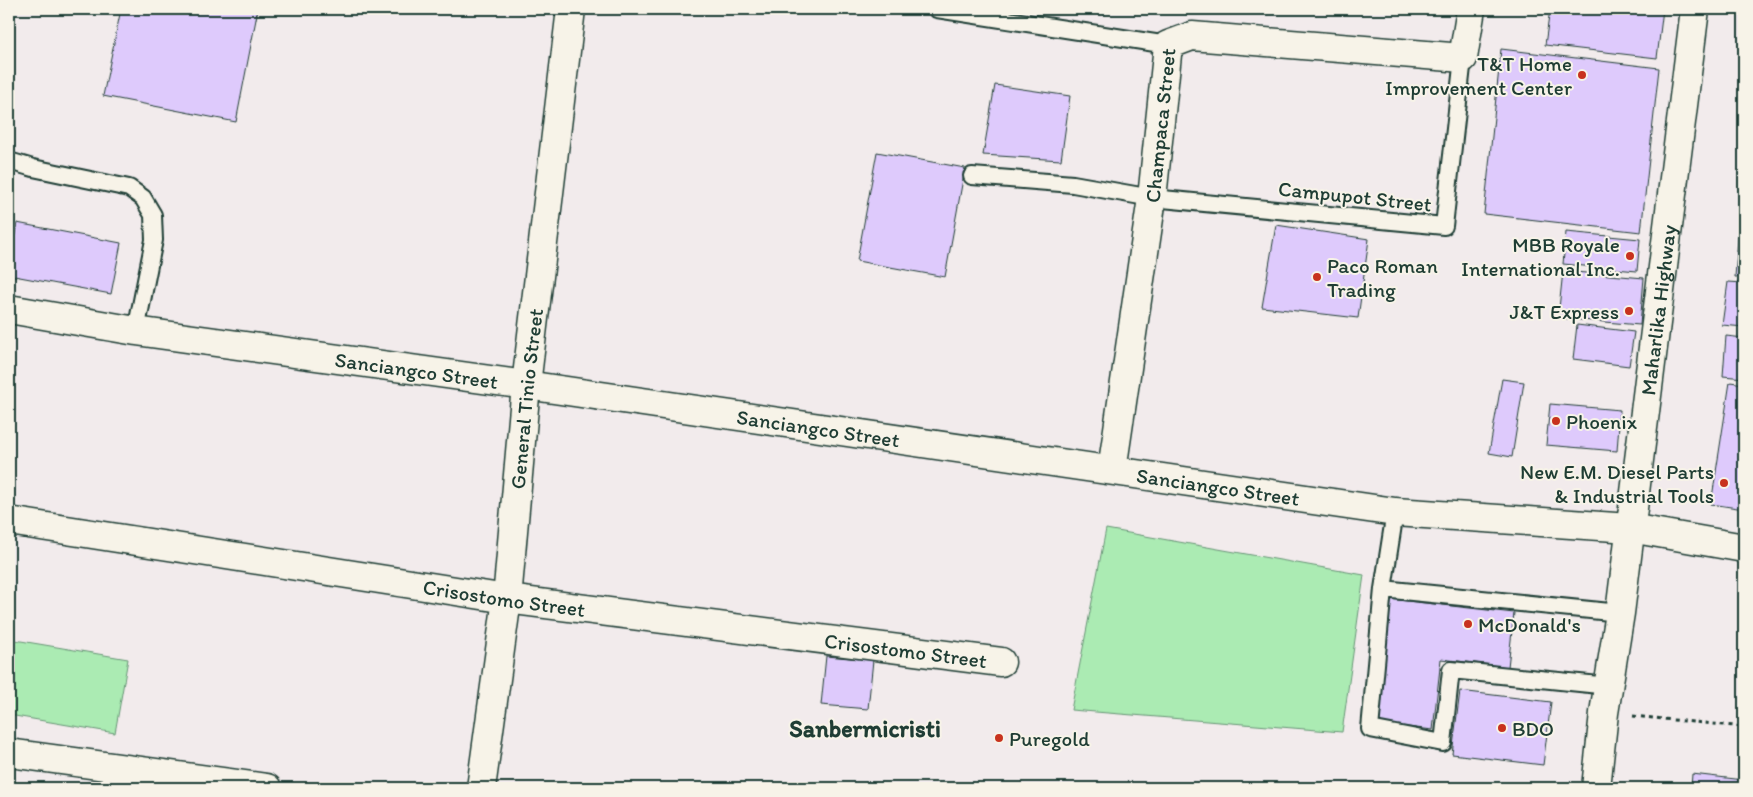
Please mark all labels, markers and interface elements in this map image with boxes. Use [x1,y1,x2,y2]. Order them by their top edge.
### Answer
street label: Champaca Street [1139,47,1180,204]
place label: T&T Home Improvement Center [1385,51,1573,100]
marker: T&T Home Improvement Center [1576,69,1588,81]
street label: Campupot Street [1277,176,1433,217]
street label: Maharlika Highway [1635,223,1681,397]
place label: MBB Royale International Inc. [1461,232,1620,281]
marker: MBB Royale International Inc. [1624,250,1636,262]
place label: Paco Roman Trading [1327,253,1438,302]
marker: Paco Roman Trading [1311,271,1323,283]
place label: J&T Express [1510,299,1619,324]
marker: J&T Express [1623,305,1635,317]
street label: General Tinio Street [504,307,548,490]
street label: Sanciangco Street [333,346,500,393]
street label: Sanciangco Street [735,403,902,452]
place label: Phoenix [1566,409,1638,434]
marker: Phoenix [1550,415,1562,427]
place label: New E.M. Diesel Parts & Industrial Tools [1520,459,1714,508]
street label: Sanciangco Street [1135,462,1301,510]
marker: New E.M. Diesel Parts & Industrial Tools [1718,477,1730,489]
street label: Crisostomo Street [421,574,587,621]
place label: McDonald's [1478,612,1581,637]
marker: McDonald's [1462,618,1474,630]
street label: Crisostomo Street [823,627,989,673]
district label: Sanbermicristi [789,714,941,743]
place label: BDO [1512,716,1554,741]
marker: BDO [1496,722,1508,734]
place label: Puregold [1009,726,1090,751]
marker: Puregold [993,732,1005,744]

